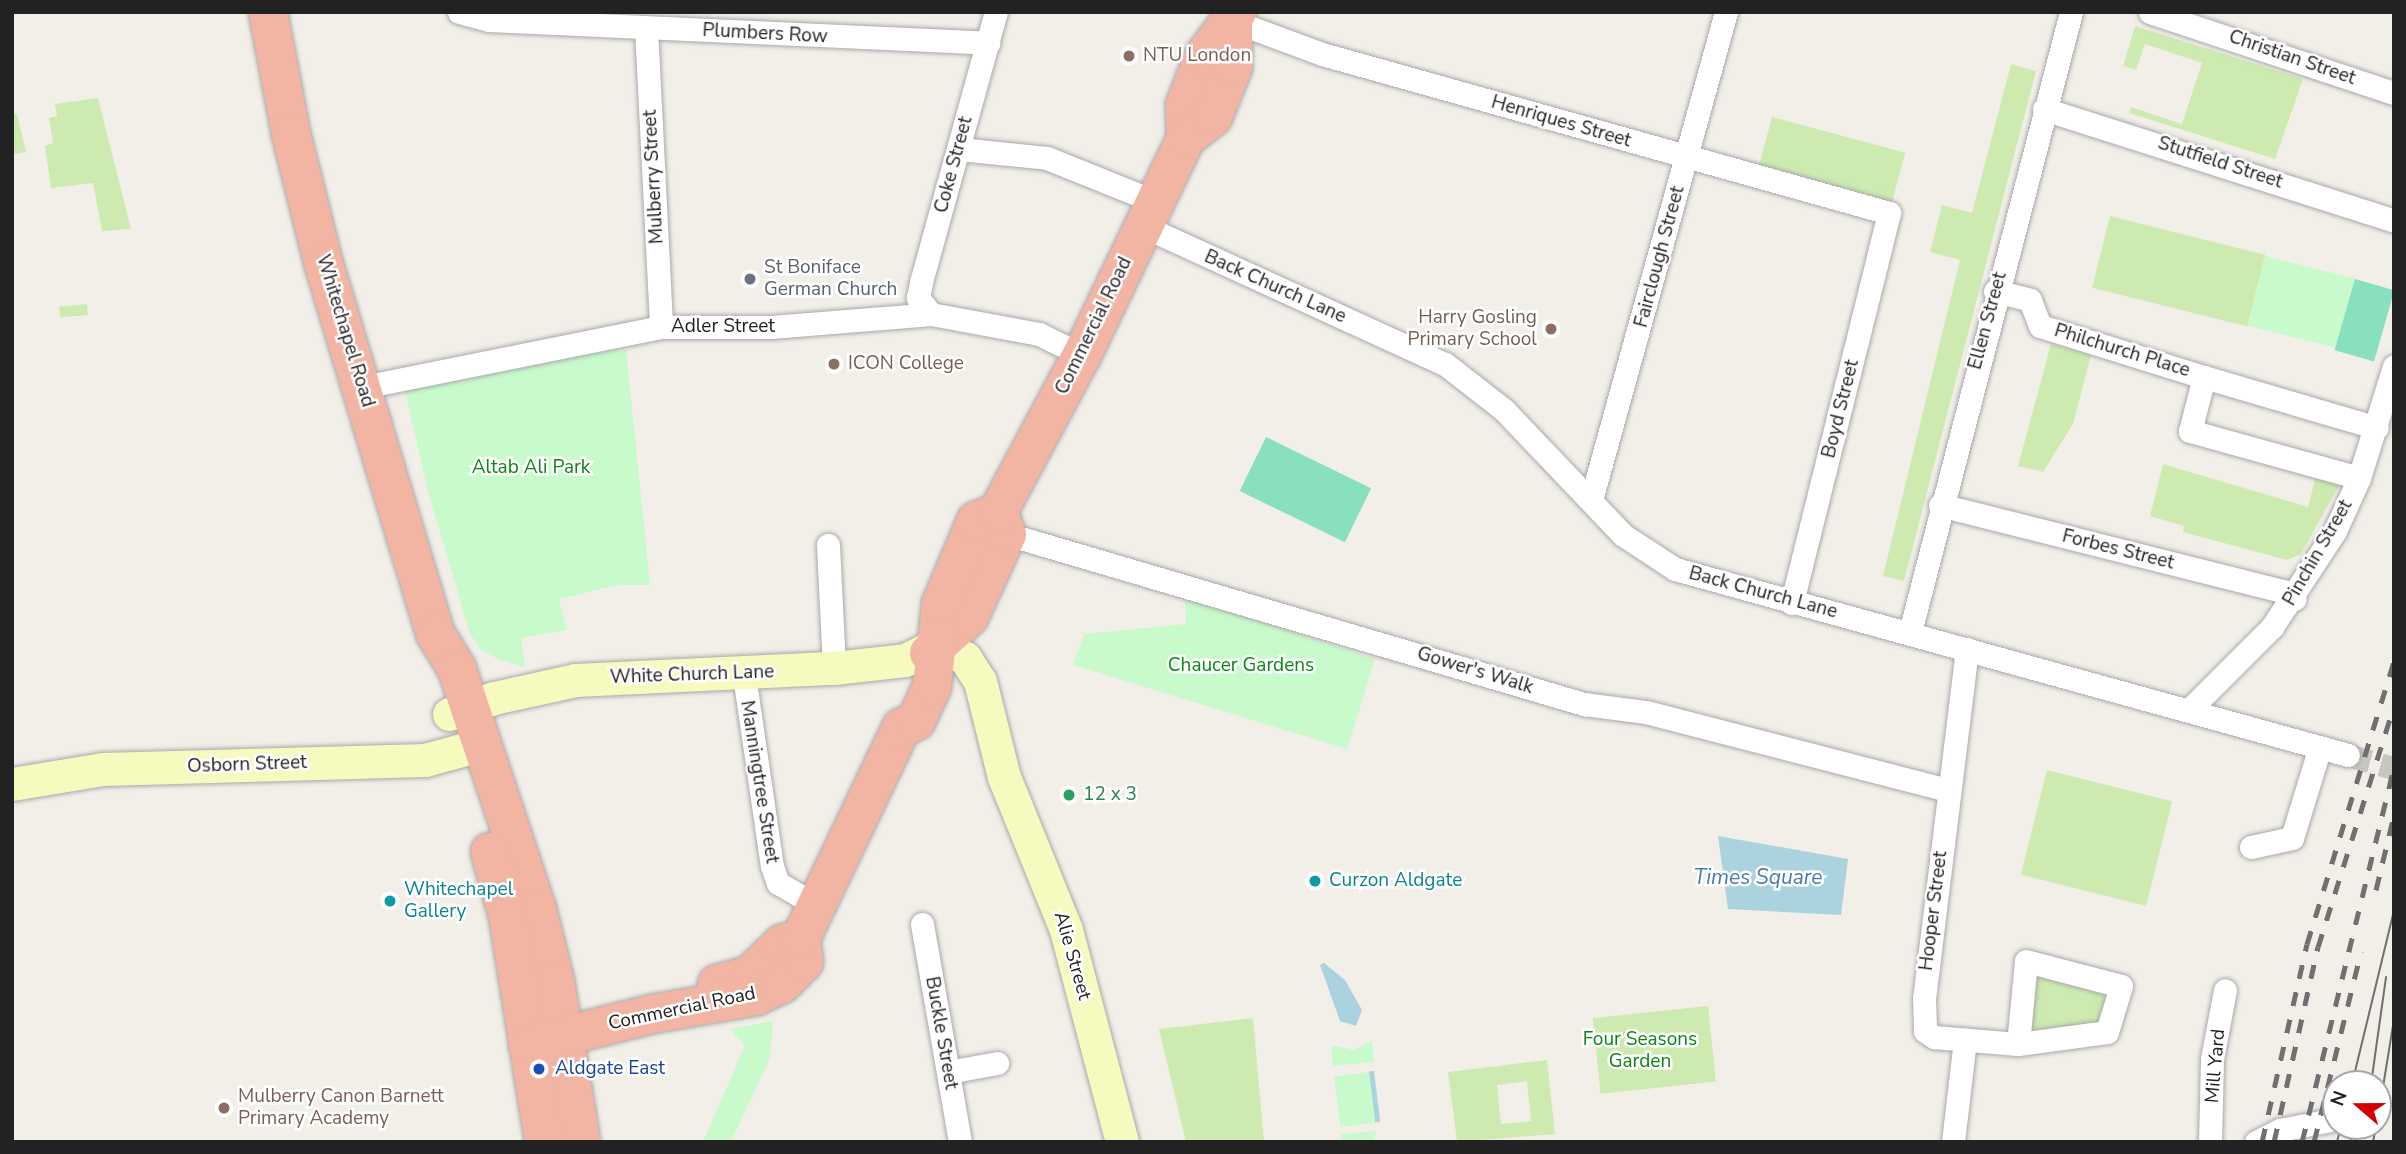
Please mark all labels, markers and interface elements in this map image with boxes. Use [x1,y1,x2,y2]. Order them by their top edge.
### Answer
street label: Plumbers Row [702,19,828,49]
street label: Christian Street [2226,26,2358,90]
place label: NTU London [1143,45,1251,67]
marker: NTU London [1121,48,1137,64]
street label: Henriques Street [1489,91,1633,153]
street label: Mulberry Street [639,109,669,245]
street label: Coke Street [930,114,978,216]
street label: Stutfield Street [2155,132,2285,194]
street label: Fairclough Street [1630,184,1690,330]
street label: Back Church Lane [1201,246,1349,328]
street label: Whitechapel Road [311,252,379,410]
street label: Commercial Road [1051,254,1137,398]
place label: St Boniface German Church [764,257,897,301]
street label: Ellen Street [1964,270,2012,372]
marker: St Boniface German Church [742,271,758,287]
place label: Harry Gosling Primary School [1408,307,1537,351]
street label: Adler Street [671,316,775,338]
street label: Philchurch Place [2051,320,2193,382]
marker: Harry Gosling Primary School [1543,321,1559,337]
place label: ICON College [848,353,964,375]
marker: ICON College [826,356,842,372]
street label: Boyd Street [1818,357,1864,461]
park label: Altab Ali Park [472,457,590,479]
street label: Pinchin Street [2278,496,2358,610]
street label: Forbes Street [2060,525,2176,575]
street label: Back Church Lane [1686,562,1840,624]
street label: Gower's Walk [1414,643,1536,699]
park label: Chaucer Gardens [1168,655,1314,677]
street label: White Church Lane [609,661,775,689]
street label: Manningtree Street [735,699,783,865]
street label: Osborn Street [187,752,307,778]
place label: 12 x 3 [1083,784,1137,806]
marker: 12 x 3 [1061,787,1077,803]
street label: Hooper Street [1915,850,1953,972]
water label: Times Square [1694,864,1822,890]
place label: Curzon Aldgate [1329,870,1462,892]
marker: Curzon Aldgate [1307,873,1323,889]
place label: Whitechapel Gallery [404,879,513,923]
marker: Whitechapel Gallery [382,893,398,909]
street label: Alie Street [1049,909,1095,1003]
street label: Buckle Street [920,975,962,1091]
street label: Commercial Road [606,982,758,1036]
street label: Mill Yard [2201,1028,2231,1104]
park label: Four Seasons Garden [1583,1029,1697,1073]
place label: Aldgate East [555,1058,665,1080]
marker: Aldgate East [529,1059,549,1079]
north arrow [2322,1070,2392,1140]
place label: Mulberry Canon Barnett Primary Academy [238,1086,444,1130]
text: N [2324,1087,2354,1110]
marker: Mulberry Canon Barnett Primary Academy [216,1100,232,1116]

